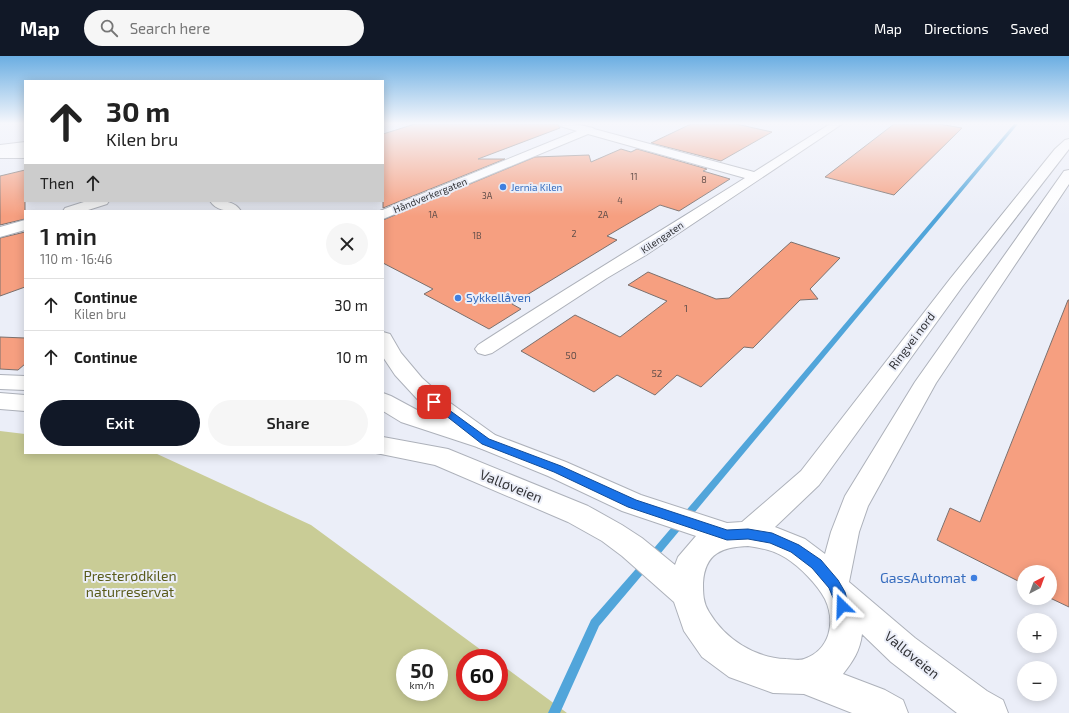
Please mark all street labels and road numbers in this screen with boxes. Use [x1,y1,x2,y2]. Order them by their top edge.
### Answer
street label: Håndverkergaten [391,175,469,215]
street label: Kilengaten [639,218,686,256]
street label: Ringvei nord [885,309,937,372]
street label: Valløveien [477,465,545,506]
street label: Valløveien [881,627,943,682]

